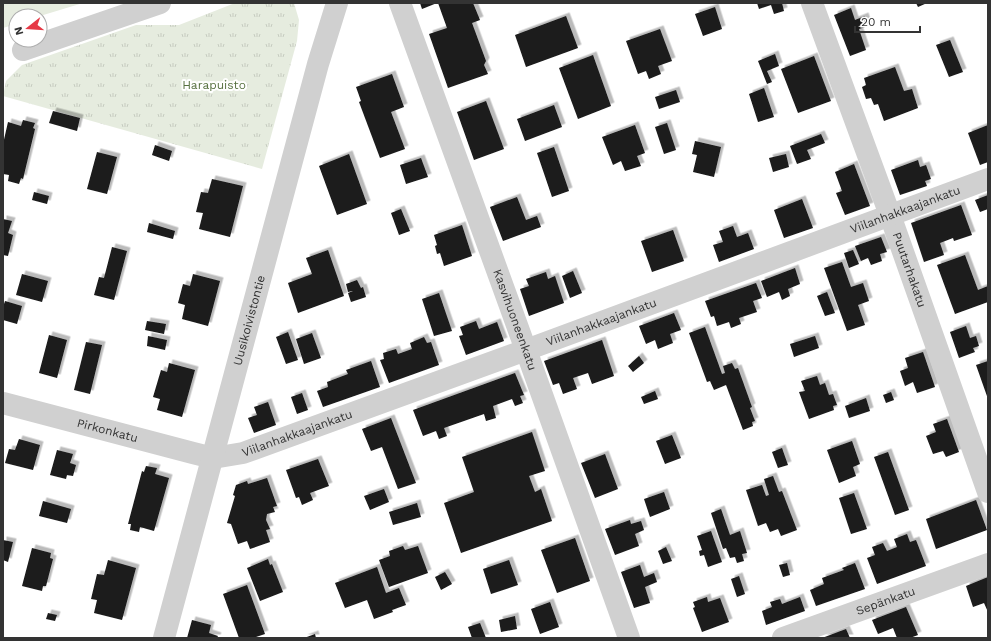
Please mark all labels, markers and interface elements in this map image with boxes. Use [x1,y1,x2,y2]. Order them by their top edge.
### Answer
north arrow [8,8,48,48]
scale bar [855,8,920,34]
text: 20 m [861,15,891,29]
text: N [12,25,26,37]
park label: Harapuisto [182,78,246,92]
street label: Viilanhakkaajankatu [848,183,962,236]
street label: Puutarhakatu [890,230,929,309]
street label: Kasvihuoneenkatu [490,267,540,372]
street label: Uusikoivistontie [230,274,268,367]
street label: Viilanhakkaajankatu [544,295,658,349]
street label: Viilanhakkaajankatu [240,407,354,460]
street label: Pirkonkatu [76,416,139,445]
street label: Sepänkatu [854,584,917,618]

